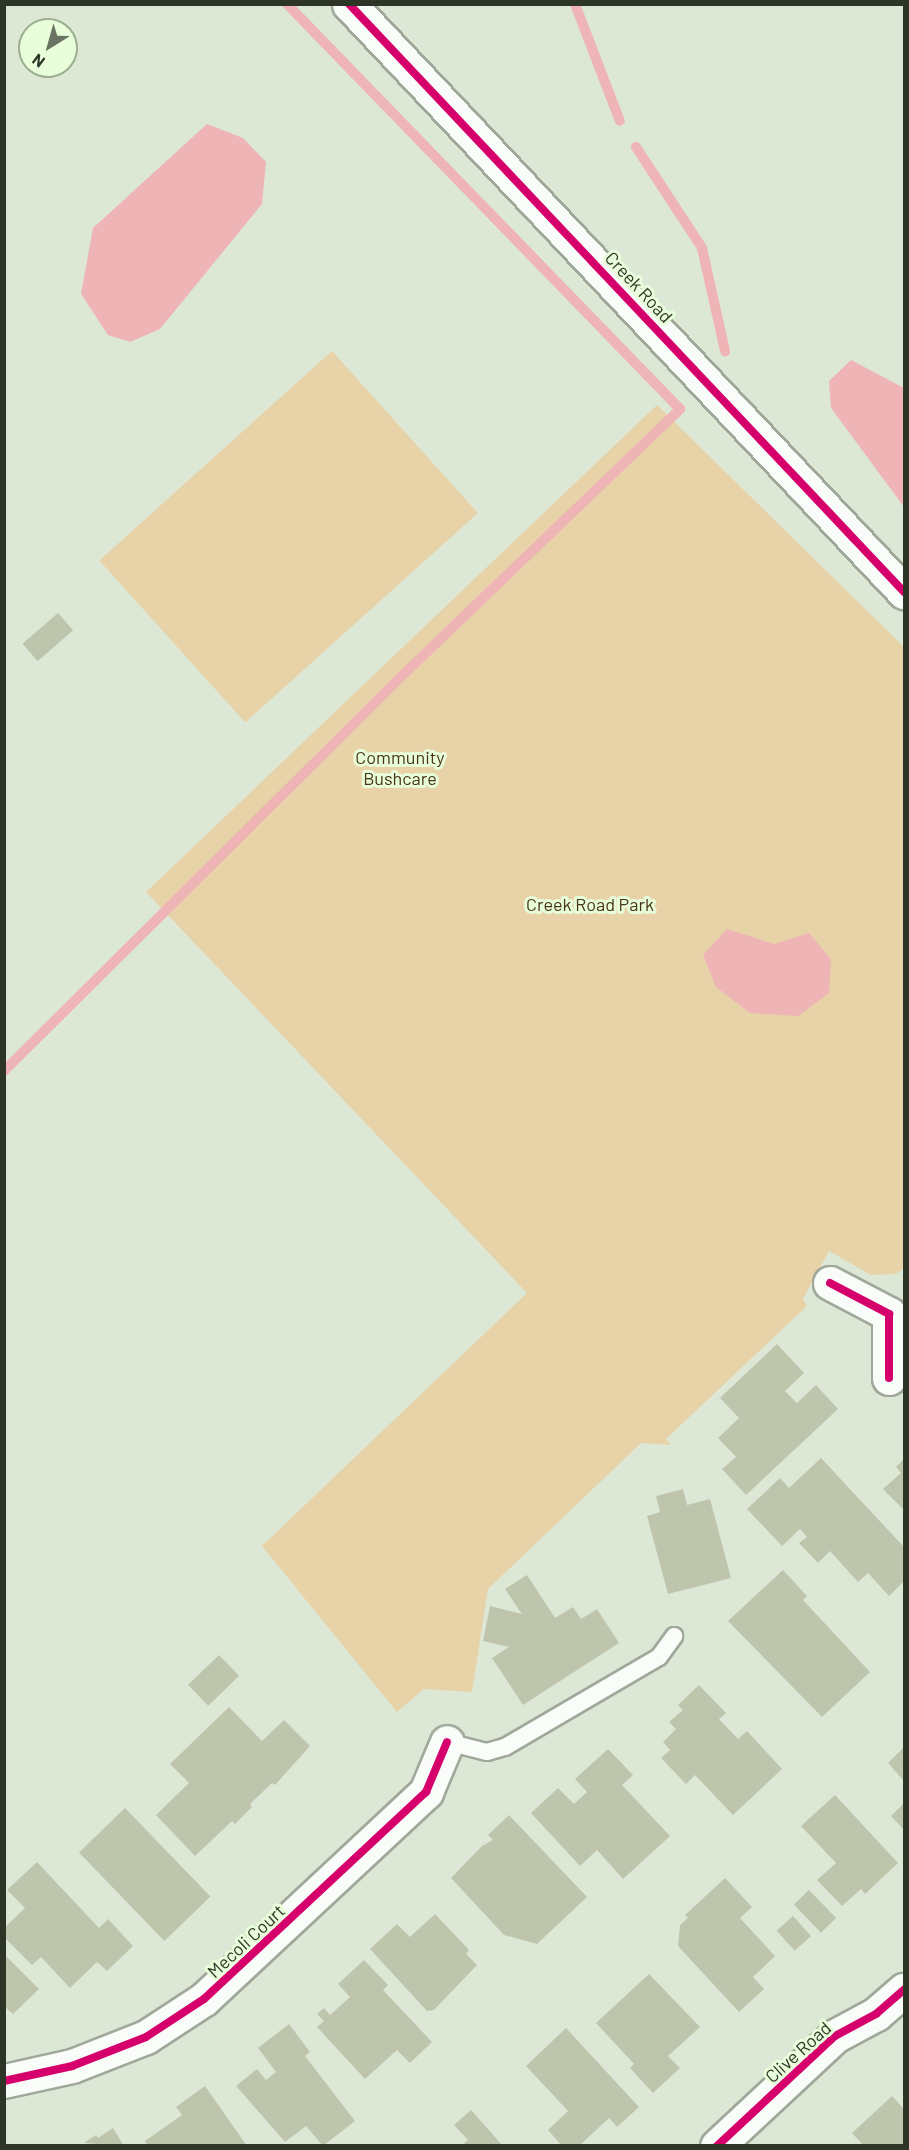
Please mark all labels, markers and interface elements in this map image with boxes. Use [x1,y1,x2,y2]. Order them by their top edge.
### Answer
north arrow [18,18,78,78]
text: N [28,50,48,72]
street label: Creek Road [601,247,677,327]
park label: Community Bushcare [355,747,445,789]
park label: Creek Road Park [526,893,654,915]
street label: Mecoli Court [203,1900,289,1982]
street label: Clive Road [761,2017,835,2087]

